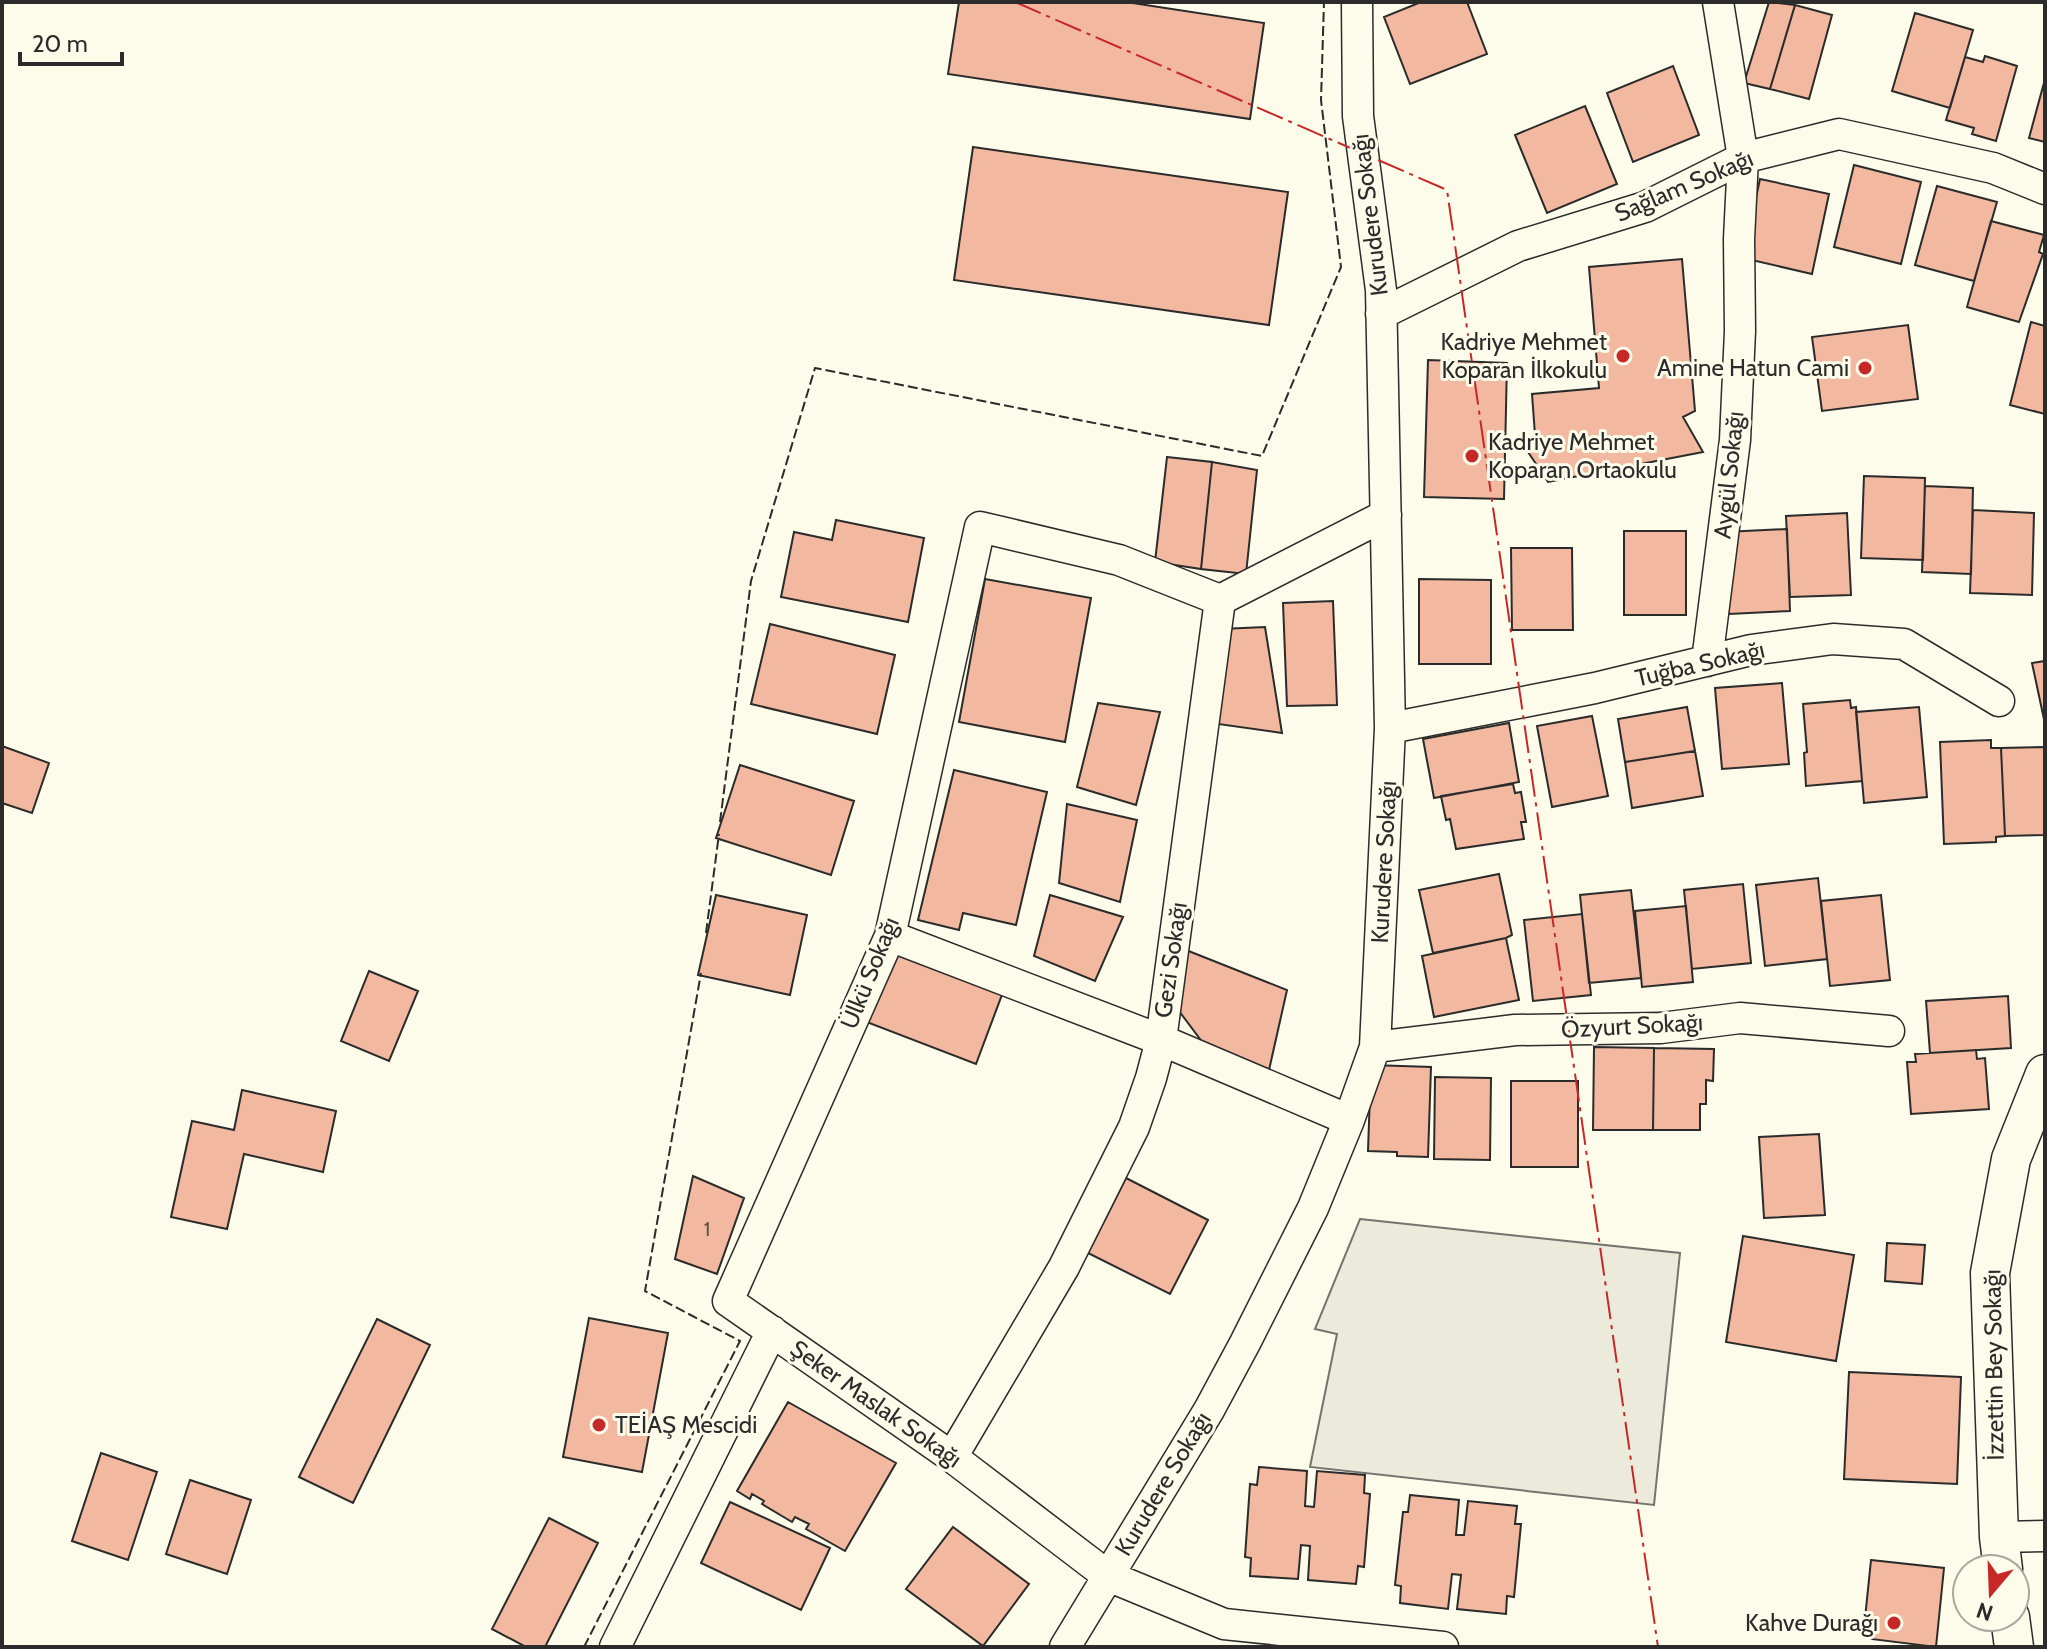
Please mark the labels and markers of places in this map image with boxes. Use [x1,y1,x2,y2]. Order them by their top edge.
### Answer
place label: Kadriye Mehmet Koparan İlkokulu [1440,327,1607,384]
marker: Kadriye Mehmet Koparan İlkokulu [1614,347,1632,365]
place label: Amine Hatun Cami [1657,353,1849,382]
marker: Amine Hatun Cami [1856,359,1874,377]
place label: Kadriye Mehmet Koparan Ortaokulu [1488,427,1677,484]
marker: Kadriye Mehmet Koparan Ortaokulu [1463,447,1481,465]
place label: TEİAŞ Mescidi [615,1410,757,1439]
marker: TEİAŞ Mescidi [590,1416,608,1434]
place label: Kahve Durağı [1745,1608,1878,1637]
marker: Kahve Durağı [1885,1614,1903,1632]

